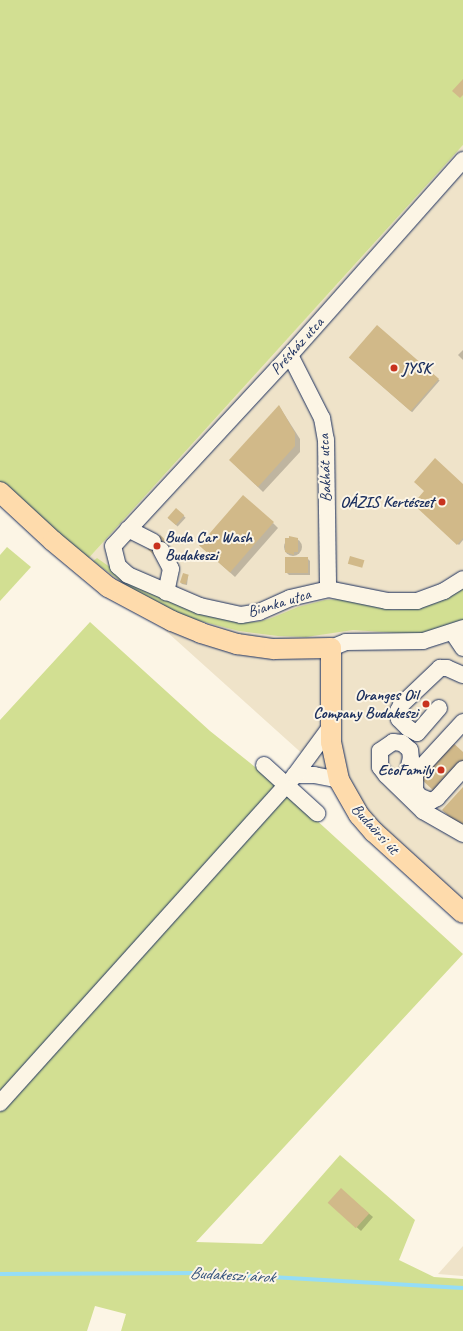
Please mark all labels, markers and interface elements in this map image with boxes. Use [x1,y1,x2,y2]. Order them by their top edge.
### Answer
street label: Présház utca [266,313,328,379]
place label: JYSK [402,358,431,378]
marker: JYSK [389,363,399,373]
street label: Bakhát utca [314,434,336,502]
place label: OÁZIS Kertészet [341,492,434,512]
marker: OÁZIS Kertészet [437,497,447,507]
place label: Buda Car Wash Budakeszi [165,527,252,565]
marker: Buda Car Wash Budakeszi [152,541,162,551]
street label: Bianka utca [245,584,313,622]
place label: Oranges Oil Company Budakeszi [314,685,418,723]
marker: Oranges Oil Company Budakeszi [421,699,431,709]
place label: EcoFamily [378,760,433,780]
marker: EcoFamily [436,765,446,775]
street label: Budaörsi út [347,800,403,858]
water label: Budakeszi árok [189,1263,275,1287]

